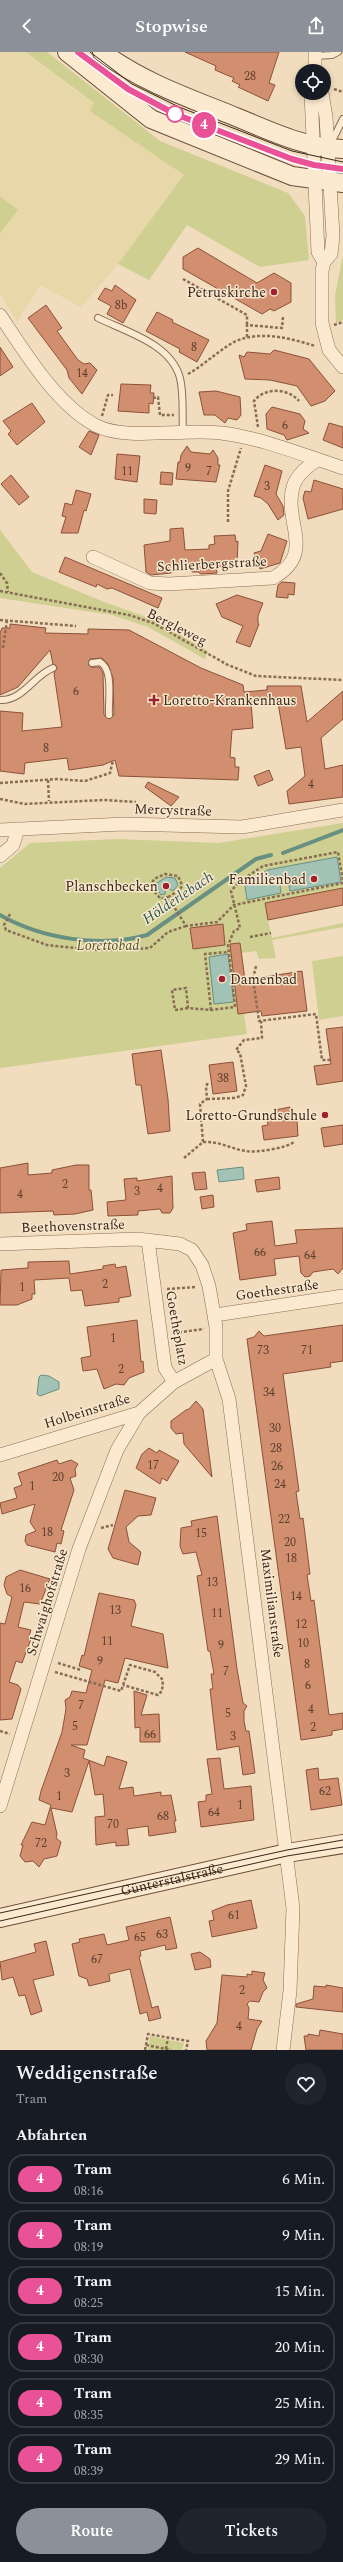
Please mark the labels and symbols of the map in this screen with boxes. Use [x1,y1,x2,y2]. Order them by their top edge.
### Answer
house number: 28 [244,67,256,86]
unlabelled marker [166,105,184,123]
line badge: 4 [191,112,217,138]
place label: Petruskirche [187,282,266,303]
marker: Petruskirche [269,287,279,297]
house number: 8b [115,296,128,315]
house number: 8 [191,338,197,357]
house number: 14 [76,364,88,383]
house number: 6 [282,416,288,435]
house number: 9 [185,459,191,478]
house number: 11 [121,462,133,481]
house number: 7 [206,462,212,481]
house number: 3 [264,477,270,496]
street label: Schlierbergstraße [157,551,268,577]
street label: Bergleweg [143,603,211,651]
house number: 6 [73,682,79,701]
place label: Loretto-Krankenhaus [163,690,297,711]
marker: Loretto-Krankenhaus [148,694,160,706]
house number: 8 [43,739,49,758]
house number: 4 [308,775,314,794]
street label: Mercystraße [134,798,213,822]
water label: Hölderlebach [138,865,219,930]
place label: Familienbad [229,869,306,890]
marker: Familienbad [309,874,319,884]
place label: Planschbecken [65,876,158,897]
marker: Planschbecken [161,881,171,891]
park label: Lorettobad [77,935,139,956]
place label: Damenbad [230,969,297,990]
marker: Damenbad [217,974,227,984]
house number: 38 [217,1069,229,1088]
place label: Loretto-Grundschule [186,1105,317,1126]
marker: Loretto-Grundschule [320,1110,330,1120]
house number: 2 [62,1175,68,1194]
house number: 4 [157,1179,163,1198]
house number: 3 [134,1182,140,1201]
house number: 4 [17,1185,23,1204]
street label: Beethovenstraße [21,1214,126,1238]
house number: 66 [254,1243,266,1262]
house number: 64 [304,1246,316,1265]
street label: Goethestraße [234,1274,320,1306]
house number: 2 [102,1275,108,1294]
house number: 1 [19,1278,25,1297]
street label: Goetheplatz [160,1289,194,1367]
house number: 1 [110,1329,116,1348]
house number: 73 [257,1341,269,1360]
house number: 71 [301,1341,313,1360]
house number: 2 [118,1360,124,1379]
house number: 34 [263,1383,275,1402]
street label: Holbeinstraße [41,1388,133,1434]
house number: 30 [269,1419,281,1438]
house number: 28 [270,1439,282,1458]
house number: 17 [147,1456,159,1475]
house number: 26 [271,1457,283,1476]
house number: 20 [52,1468,64,1487]
house number: 24 [274,1475,286,1494]
house number: 1 [29,1477,35,1496]
house number: 22 [278,1510,290,1529]
house number: 18 [41,1523,53,1542]
house number: 15 [195,1524,207,1543]
house number: 20 [284,1533,296,1552]
street label: Schwaighofstraße [21,1546,73,1658]
street label: Maximilianstraße [255,1547,289,1659]
house number: 18 [285,1549,297,1568]
house number: 13 [206,1573,218,1592]
house number: 16 [19,1579,31,1598]
house number: 14 [290,1587,302,1606]
house number: 13 [109,1601,121,1620]
house number: 11 [211,1604,223,1623]
house number: 12 [295,1615,307,1634]
house number: 11 [101,1632,113,1651]
house number: 10 [297,1634,309,1653]
house number: 9 [218,1636,224,1655]
house number: 9 [97,1652,103,1671]
house number: 8 [304,1655,310,1674]
house number: 7 [223,1662,229,1681]
house number: 6 [305,1676,311,1695]
house number: 7 [78,1696,84,1715]
house number: 4 [308,1700,314,1719]
house number: 5 [225,1704,231,1723]
house number: 5 [72,1717,78,1736]
house number: 2 [310,1718,316,1737]
house number: 66 [144,1725,156,1744]
house number: 3 [230,1727,236,1746]
house number: 3 [64,1764,70,1783]
house number: 62 [319,1782,331,1801]
house number: 1 [56,1787,62,1806]
house number: 1 [237,1796,243,1815]
house number: 64 [208,1803,220,1822]
house number: 68 [157,1807,169,1826]
house number: 70 [107,1815,119,1834]
house number: 72 [35,1834,47,1853]
street label: Günterstalstraße [118,1857,225,1901]
house number: 61 [228,1906,240,1925]
house number: 63 [156,1925,168,1944]
house number: 65 [134,1928,146,1947]
house number: 67 [91,1950,103,1969]
house number: 2 [239,1981,245,2000]
house number: 4 [236,2017,242,2036]

